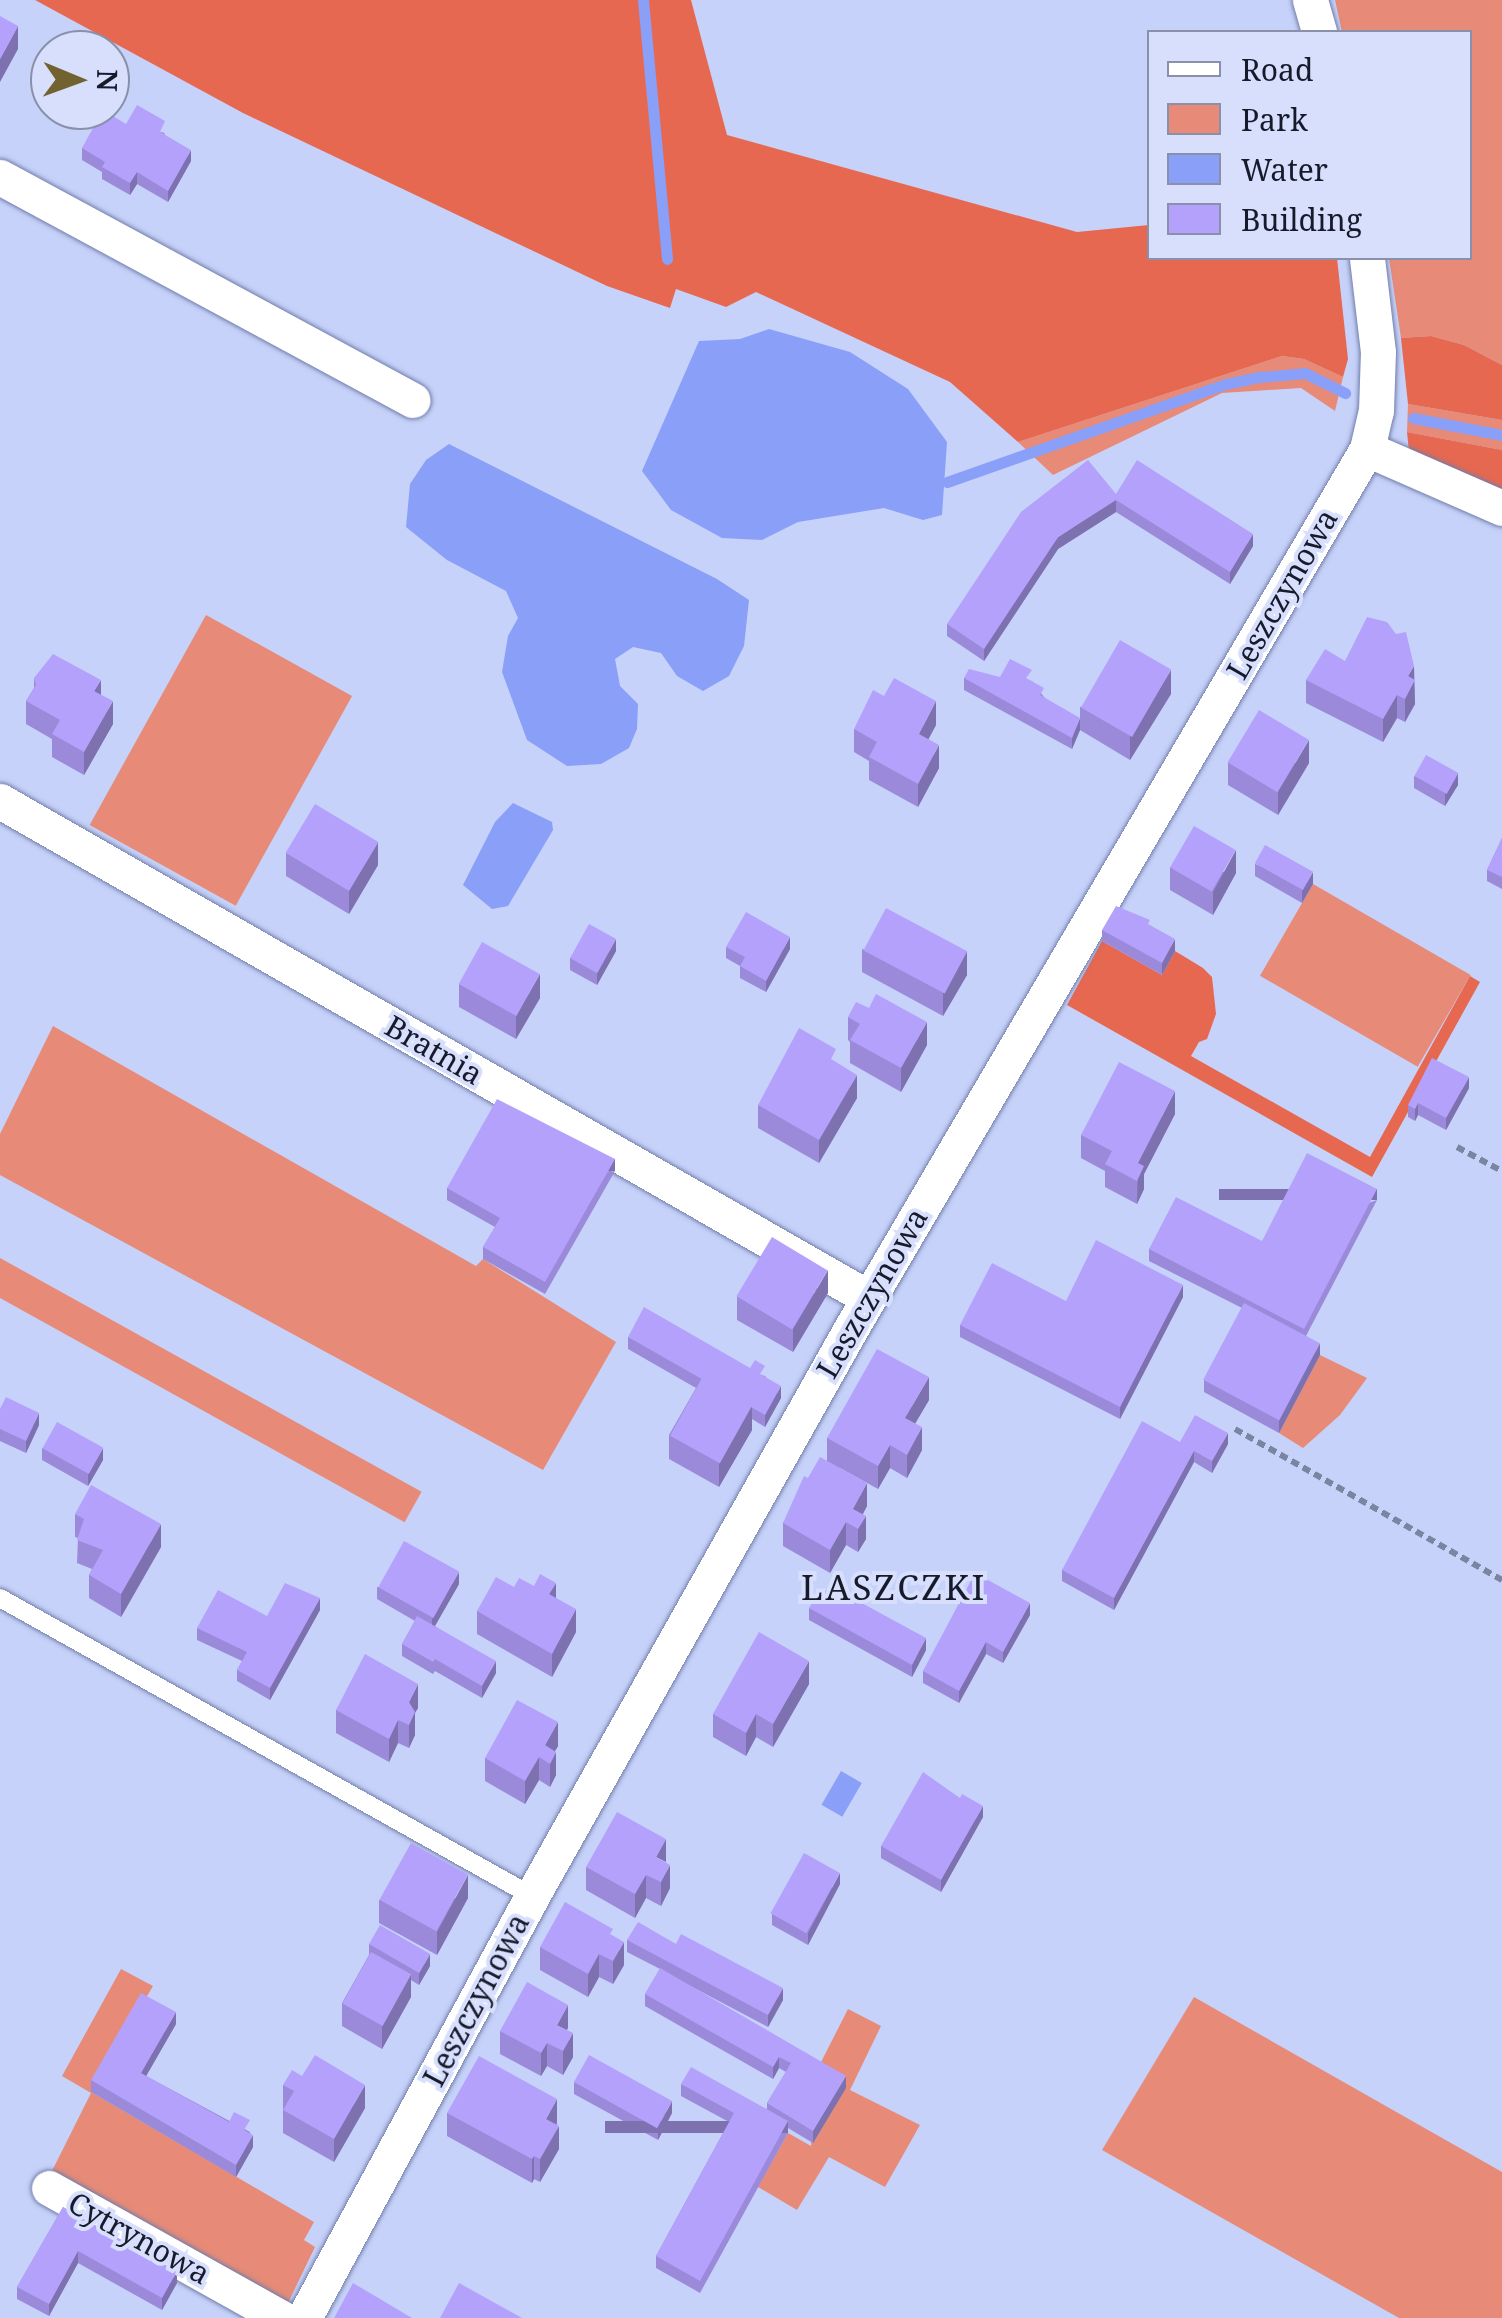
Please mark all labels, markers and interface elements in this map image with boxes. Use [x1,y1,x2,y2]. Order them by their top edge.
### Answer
north arrow [30,30,130,130]
legend [1147,30,1472,260]
text: Road [1241,49,1313,90]
text: N [89,69,127,92]
text: Park [1241,99,1308,140]
text: Water [1241,149,1328,190]
text: Building [1241,199,1362,240]
street label: Leszczynowa [1219,503,1345,685]
street label: Bratnia [379,1008,489,1092]
street label: Leszczynowa [809,1202,935,1384]
district label: LASZCZKI [801,1566,987,1608]
street label: Leszczynowa [415,1908,537,2092]
street label: Cytrynowa [62,2184,216,2292]

